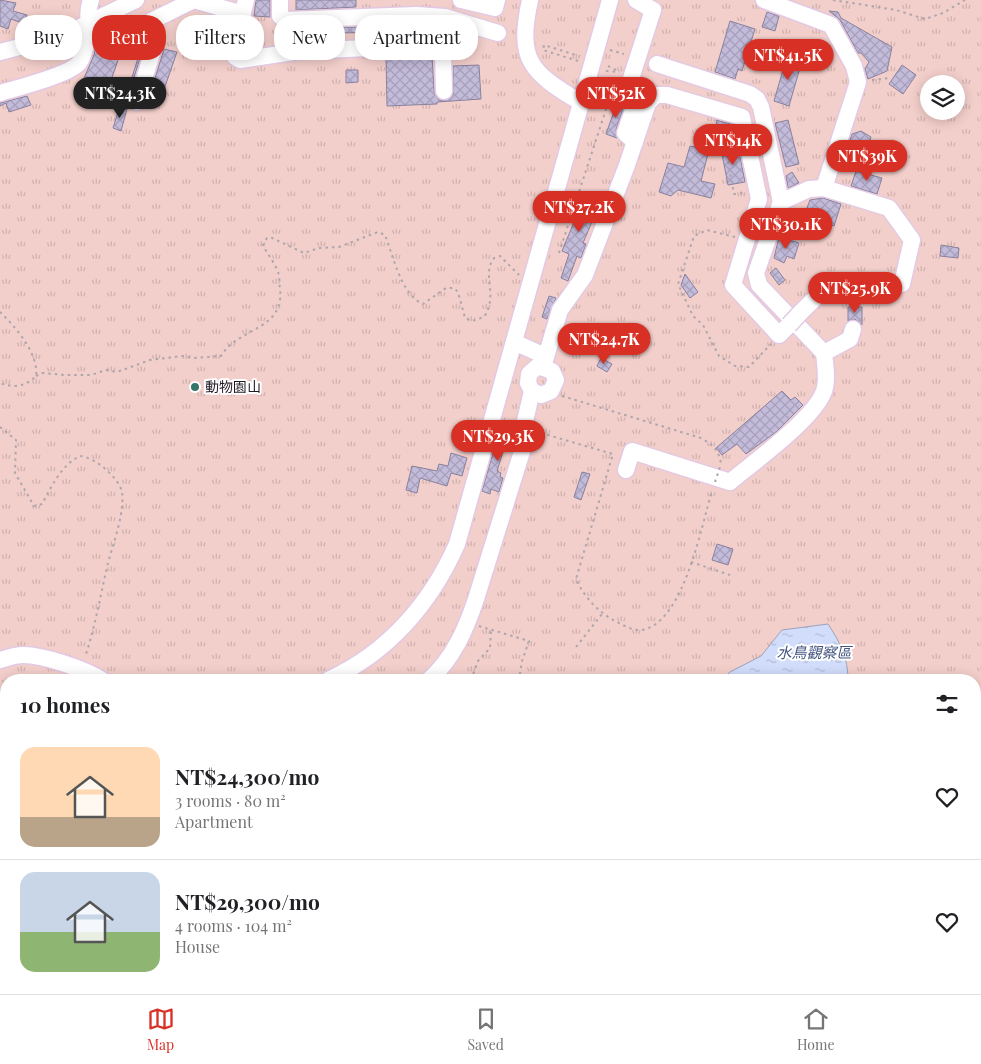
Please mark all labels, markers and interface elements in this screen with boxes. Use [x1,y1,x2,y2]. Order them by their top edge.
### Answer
chip: Buy [15,15,82,60]
chip: Rent [92,15,166,60]
chip: Filters [176,15,264,60]
chip: New [274,15,345,60]
chip: Apartment [355,15,478,60]
pin: NT$41.5K [736,38,840,81]
text: NT$41.5K [754,44,822,65]
map controls [920,75,965,120]
button: layers [920,75,965,120]
pin: NT$24.3K [68,76,172,119]
pin: NT$52K [575,76,657,119]
text: NT$24.3K [84,82,156,103]
text: NT$52K [587,82,645,103]
pin: NT$14K [692,124,774,166]
text: NT$14K [704,129,762,150]
pin: NT$39K [826,140,908,182]
text: NT$39K [837,145,897,166]
pin: NT$27.2K [527,190,631,233]
text: NT$27.2K [544,196,614,217]
pin: NT$30.1K [734,208,838,250]
text: NT$30.1K [750,213,822,234]
pin: NT$25.9K [803,272,907,314]
text: NT$25.9K [819,277,891,298]
pin: NT$24.7K [552,322,656,365]
text: NT$24.7K [569,328,639,349]
place label: 動物園山 [205,377,261,396]
marker: 動物園山 [189,381,201,393]
pin: NT$29.3K [446,420,550,462]
text: NT$29.3K [462,425,534,446]
water label: 水鳥觀察區 [776,642,853,662]
text: 10 homes [20,690,110,718]
icon: filters [933,690,961,718]
text: NT$24,300/mo [175,762,319,790]
icon: home [60,767,120,827]
icon: heart [933,783,961,811]
text: 3 rooms · 80 m² [175,790,286,811]
text: Apartment [175,811,253,832]
text: NT$29,300/mo [175,887,320,915]
icon: home [60,892,120,952]
icon: heart [933,908,961,936]
text: 4 rooms · 104 m² [175,915,292,936]
text: House [175,936,220,957]
tab: Map [147,1005,175,1054]
tab: Saved [468,1005,504,1054]
tab: Home [797,1005,834,1054]

